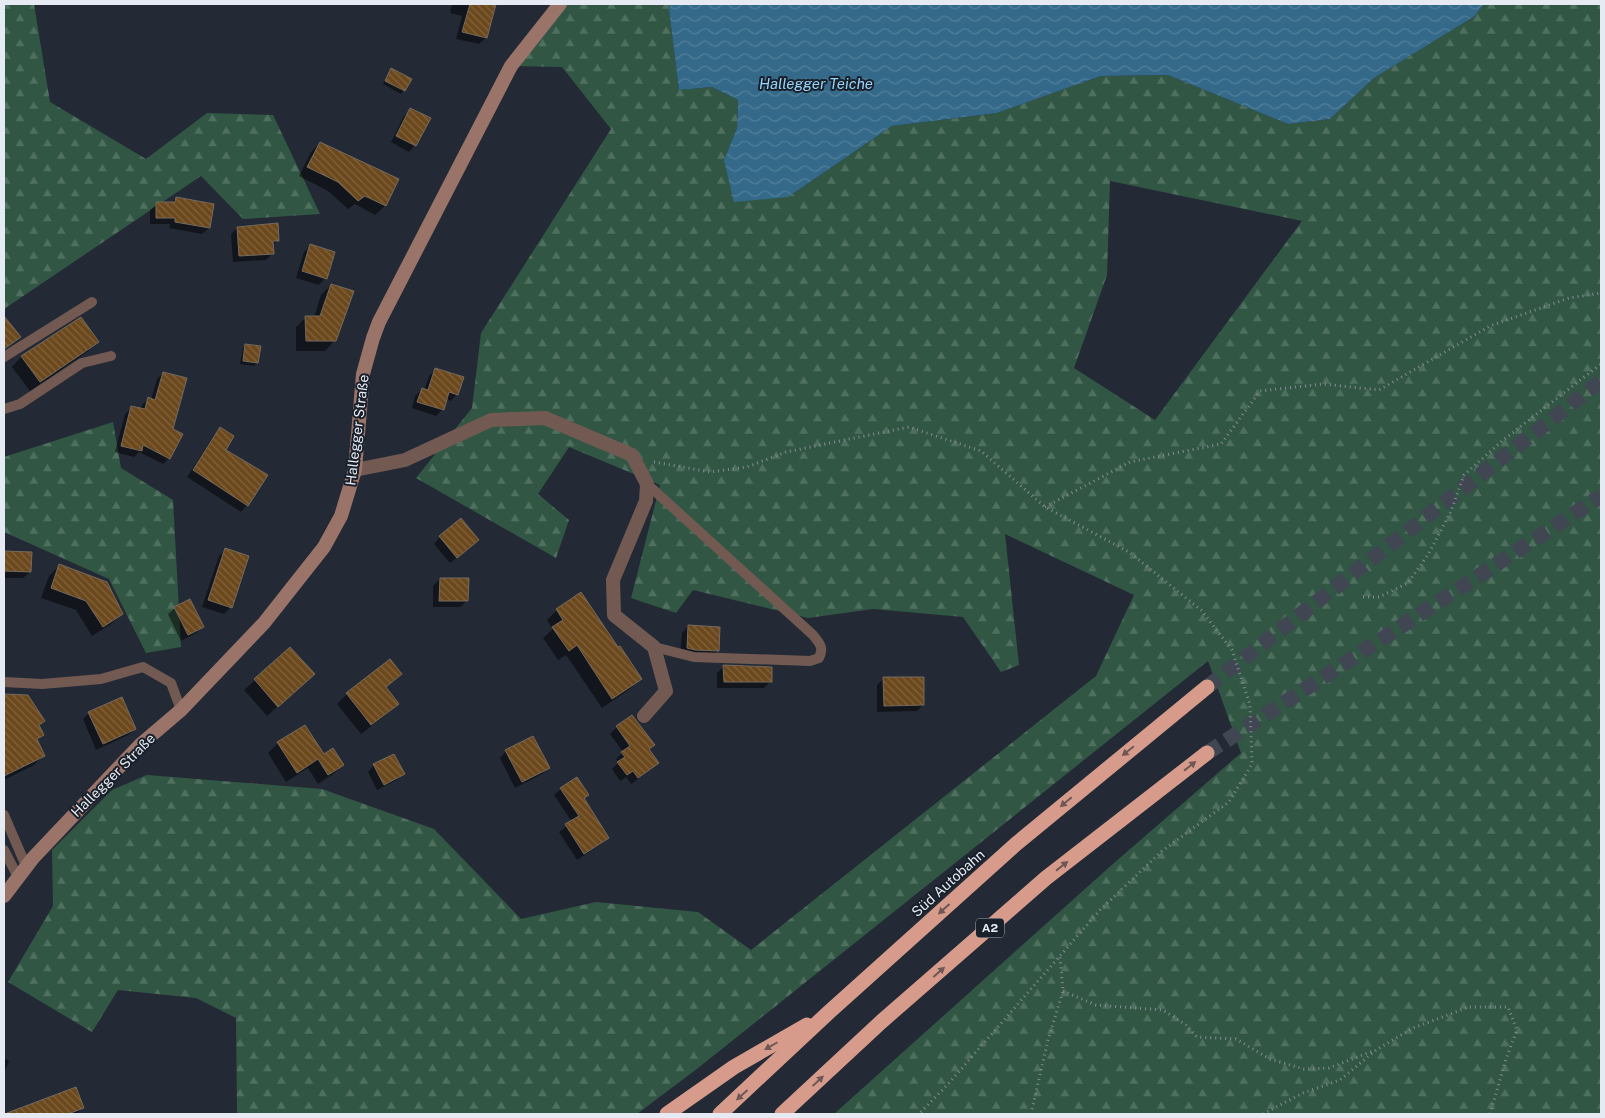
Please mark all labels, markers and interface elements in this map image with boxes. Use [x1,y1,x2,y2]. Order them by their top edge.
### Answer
water label: Hallegger Teiche [759,75,873,92]
street label: Hallegger Straße [342,374,372,486]
street label: Hallegger Straße [68,730,158,820]
one-way arrow [1122,745,1135,756]
one-way arrow [1183,761,1196,772]
one-way arrow [1061,796,1073,808]
street label: Süd Autobahn [908,846,988,920]
one-way arrow [1055,861,1069,871]
one-way arrow [939,903,951,915]
road number: A2 [976,918,1004,938]
one-way arrow [932,966,944,978]
one-way arrow [764,1041,777,1050]
one-way arrow [812,1075,824,1087]
one-way arrow [736,1089,749,1100]

